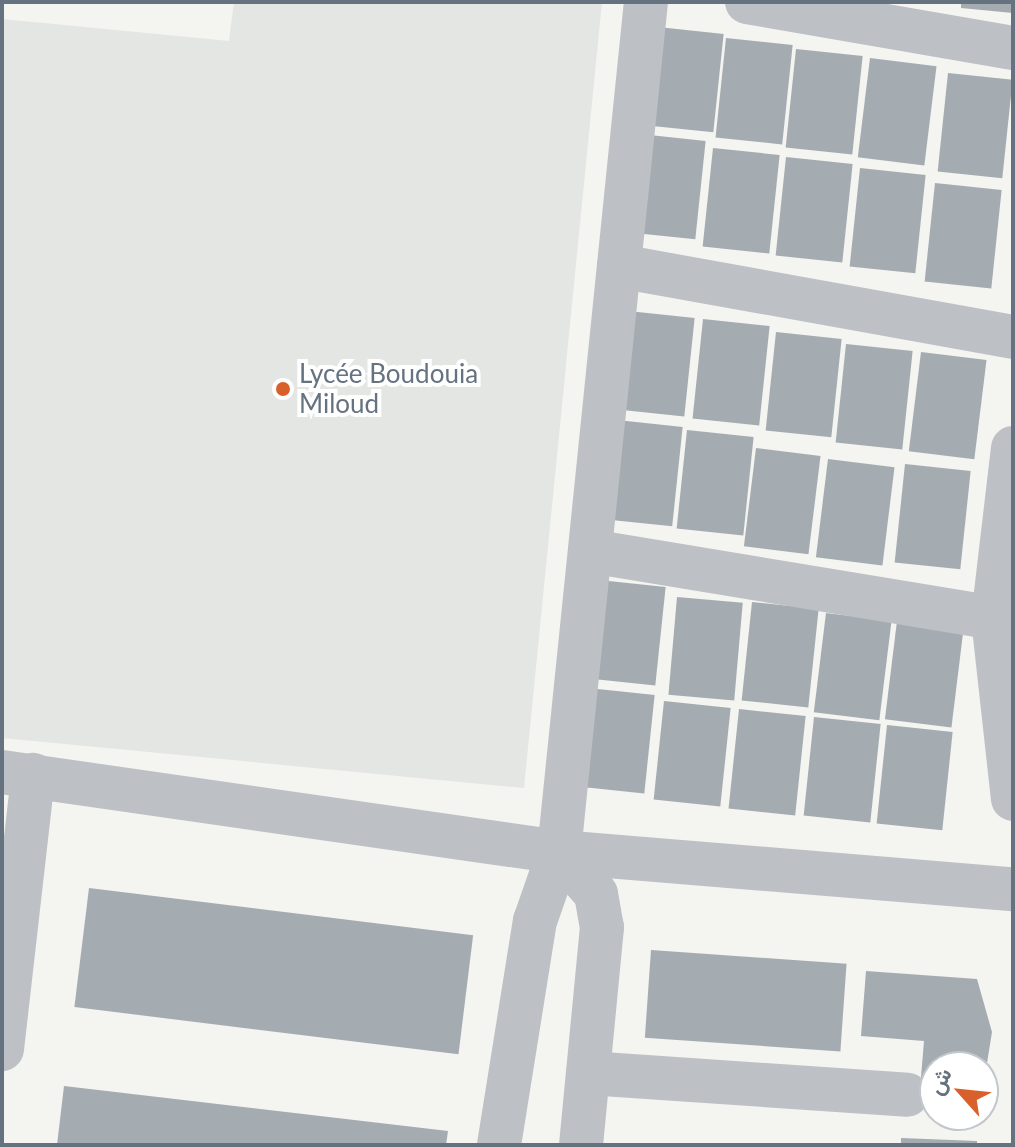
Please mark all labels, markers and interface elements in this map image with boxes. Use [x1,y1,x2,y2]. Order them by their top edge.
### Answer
place label: Lycée Boudouia Miloud [299,358,478,420]
marker: Lycée Boudouia Miloud [274,380,292,398]
north arrow [919,1051,999,1131]
text: ش [921,1063,957,1099]

